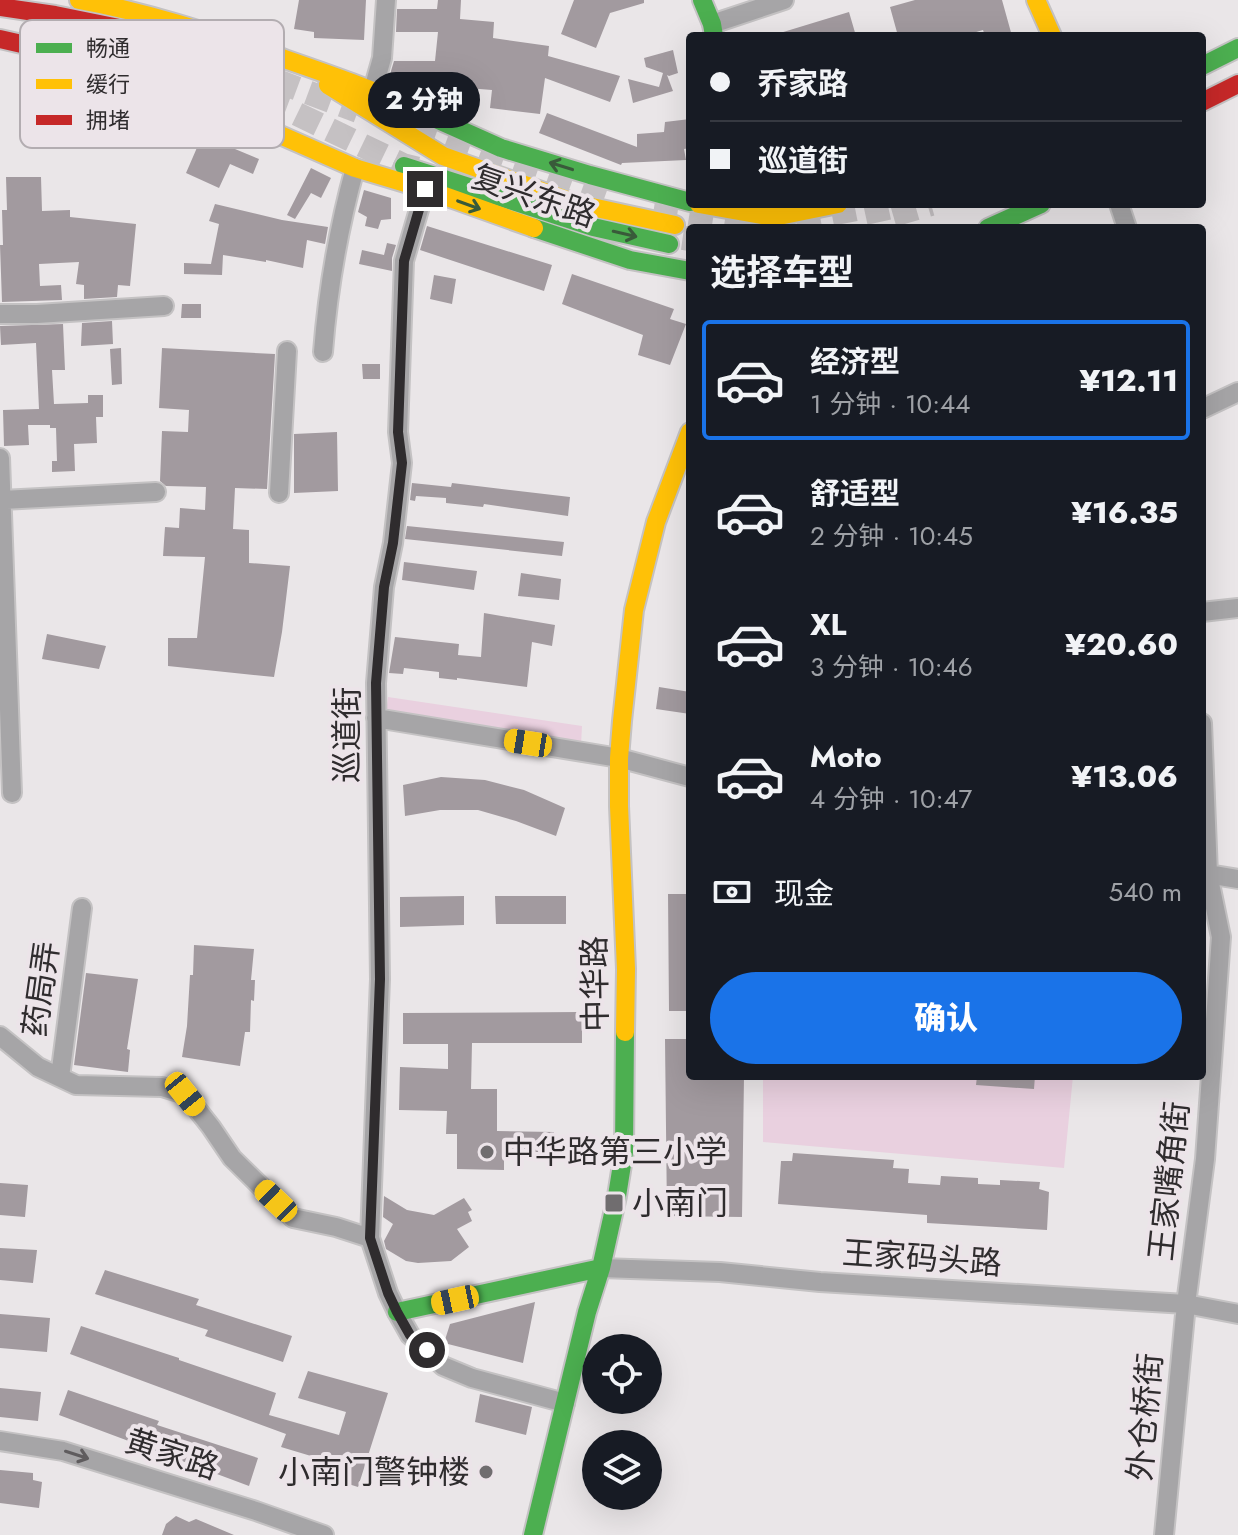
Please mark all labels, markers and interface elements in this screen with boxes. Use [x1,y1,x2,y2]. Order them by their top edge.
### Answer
legend [20,20,284,148]
text: 畅通 [86,32,130,64]
text: 乔家路 [758,62,848,105]
text: 缓行 [86,68,130,100]
callout: 2 分钟 [369,73,481,129]
text: 2 分钟 [385,81,463,119]
text: 拥堵 [86,104,130,136]
text: 巡道街 [758,139,848,182]
street label: 复兴东路 [466,153,602,239]
one-way arrow [548,158,574,173]
route end [407,171,443,207]
one-way arrow [456,199,480,213]
one-way arrow [612,227,638,242]
text: 选择车型 [710,246,854,298]
text: 经济型 [810,340,900,383]
icon: car [714,344,786,416]
text: ¥12.11 [1079,359,1178,402]
text: 1 分钟 · 10:44 [810,385,970,423]
text: 舒适型 [810,472,900,515]
icon: car [714,476,786,548]
text: ¥16.35 [1071,491,1178,534]
text: 2 分钟 · 10:45 [810,517,973,555]
text: XL [810,603,846,646]
icon: car [714,608,786,680]
text: ¥20.60 [1065,623,1178,666]
text: 3 分钟 · 10:46 [810,648,973,686]
street label: 巡道街 [324,687,370,783]
car [502,727,554,759]
text: Moto [810,735,882,778]
icon: car [714,740,786,812]
text: ¥13.06 [1071,755,1178,798]
text: 4 分钟 · 10:47 [810,780,972,818]
icon: cash [710,870,754,914]
text: 现金 [774,872,834,915]
text: 540 m [1108,873,1182,911]
street label: 中华路 [571,936,619,1032]
street label: 药局弄 [12,938,70,1040]
button: 确认 [710,972,1182,1064]
car [161,1068,209,1120]
street label: 王家嘴角街 [1138,1099,1200,1263]
place label: 中华路第三小学 [503,1129,727,1175]
marker: 中华路第三小学 [478,1143,496,1161]
car [250,1176,302,1226]
place label: 小南门 [632,1180,728,1226]
marker: 小南门 [603,1192,625,1214]
street label: 王家码头路 [841,1229,1003,1287]
car [429,1283,481,1317]
route start [409,1332,445,1368]
map controls [582,1334,662,1510]
button: locate [582,1334,662,1414]
street label: 外仓桥街 [1117,1351,1173,1483]
street label: 黄家路 [119,1417,225,1491]
button: layers [582,1430,662,1510]
one-way arrow [63,1448,89,1463]
place label: 小南门警钟楼 [278,1449,470,1495]
marker: 小南门警钟楼 [477,1463,495,1481]

